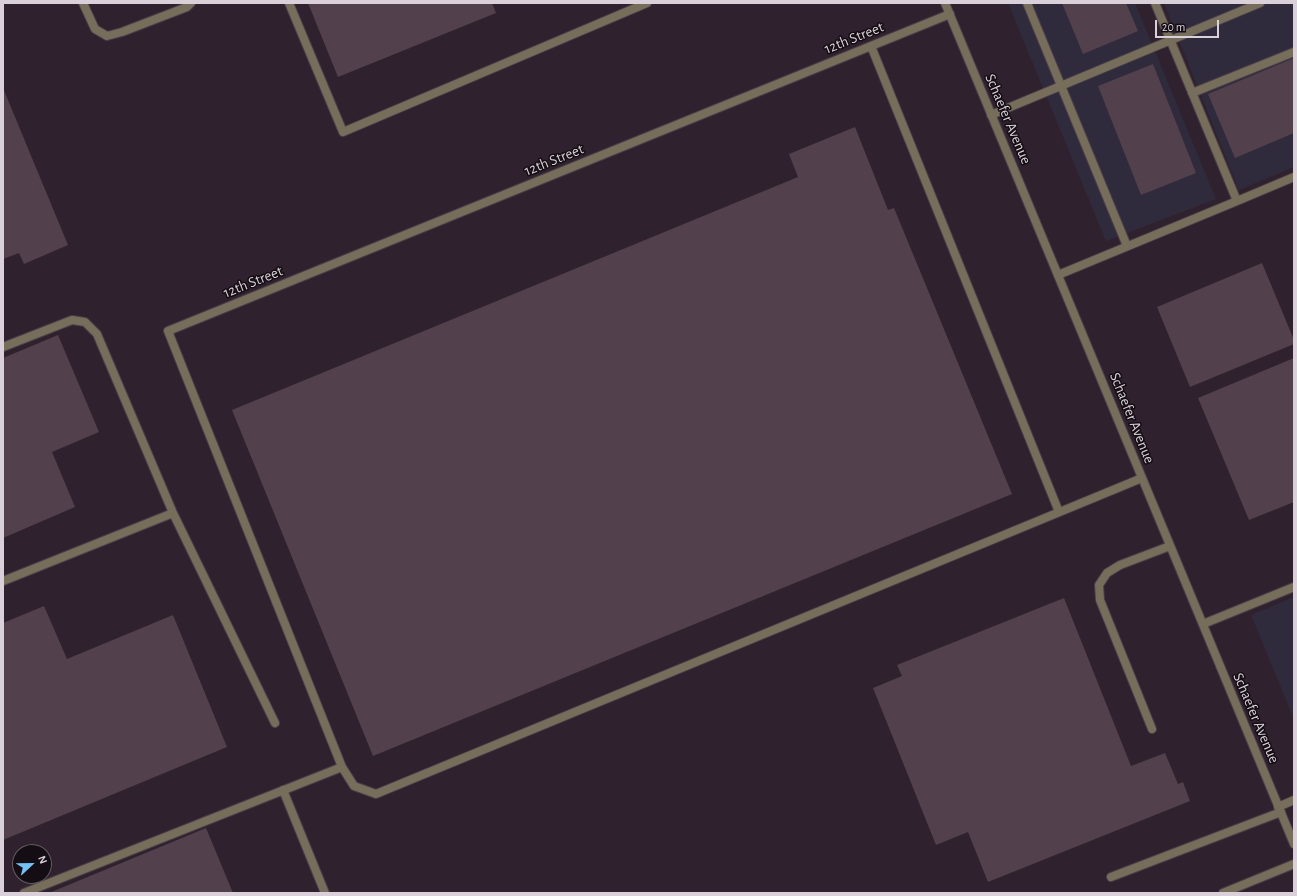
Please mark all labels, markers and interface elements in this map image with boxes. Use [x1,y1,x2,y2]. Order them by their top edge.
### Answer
scale bar [1157,12,1221,38]
street label: 12th Street [822,18,886,58]
text: 20 m [1162,21,1185,33]
street label: Schaefer Avenue [981,71,1035,167]
street label: 12th Street [522,140,586,180]
street label: 12th Street [221,262,285,302]
street label: Schaefer Avenue [1106,370,1158,466]
street label: Schaefer Avenue [1229,670,1283,766]
north arrow [12,844,52,884]
text: N [36,854,49,865]

